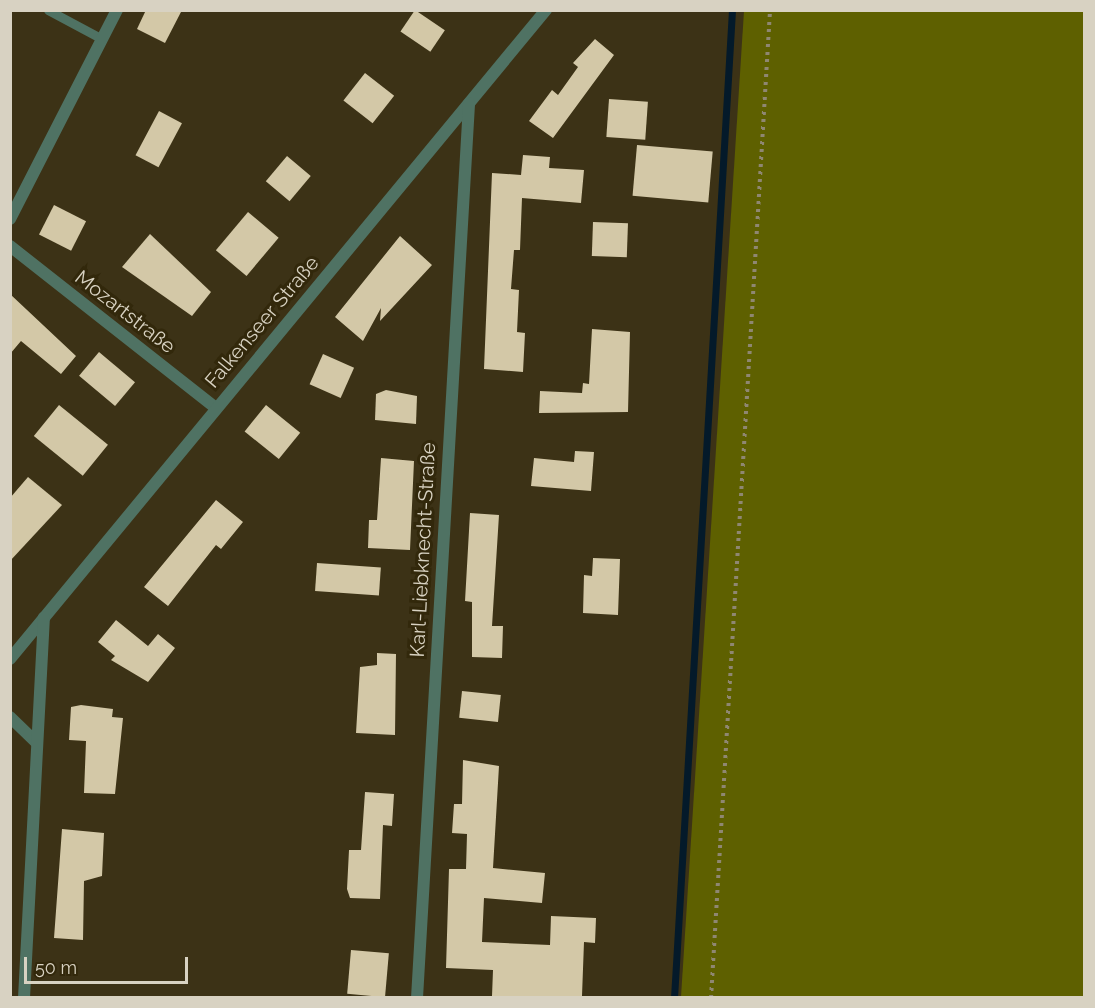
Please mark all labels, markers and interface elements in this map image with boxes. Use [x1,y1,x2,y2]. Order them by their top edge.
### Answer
street label: Falkenseer Straße [200,251,324,393]
street label: Mozartstraße [70,265,180,359]
street label: Karl-Liebknecht-Straße [405,442,441,658]
scale bar [27,945,190,983]
text: 50 m [35,957,77,978]

